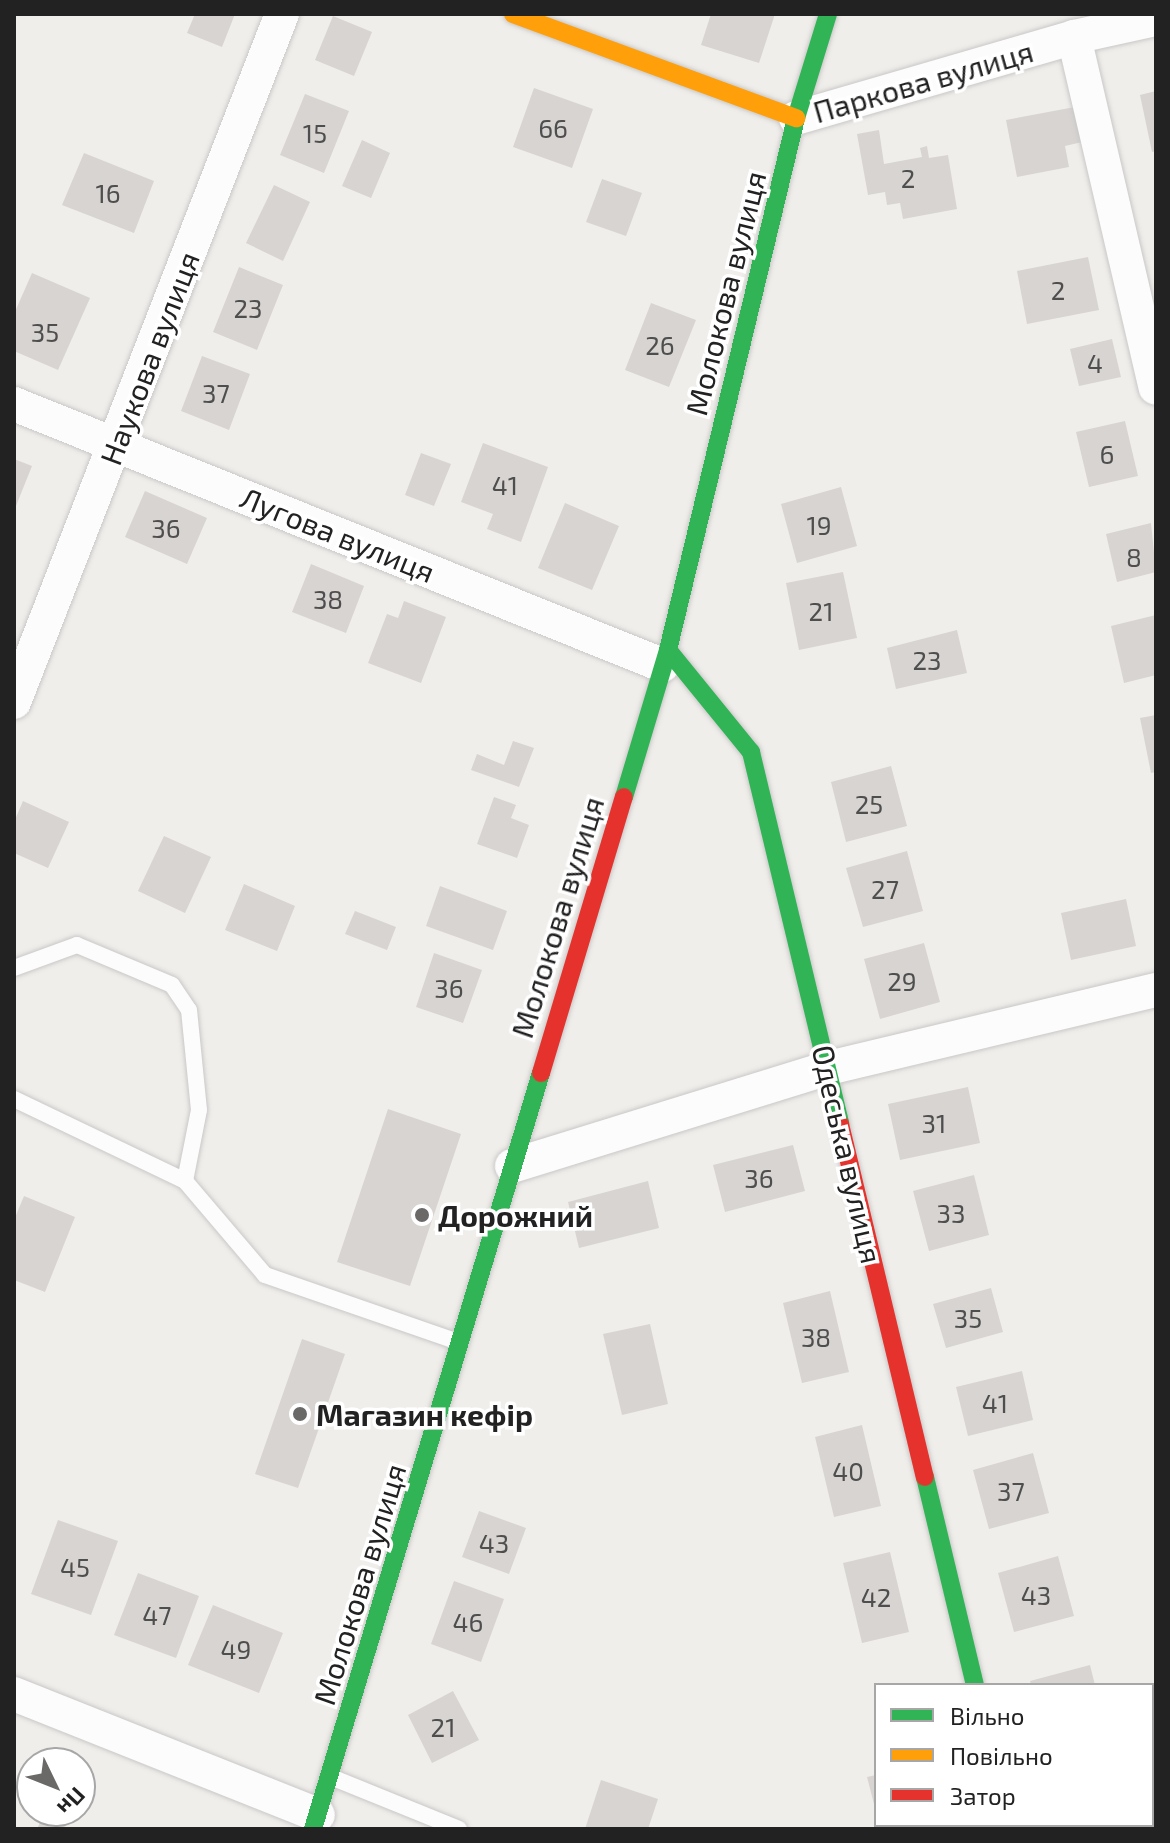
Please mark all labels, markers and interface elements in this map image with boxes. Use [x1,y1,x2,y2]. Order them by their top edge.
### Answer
street label: Паркова вулиця [809,32,1037,130]
house number: 66 [538,112,568,144]
house number: 15 [303,117,327,149]
house number: 2 [901,162,915,194]
street label: Молокова вулиця [677,167,773,419]
house number: 16 [95,177,121,209]
street label: Наукова вулиця [92,246,206,470]
house number: 2 [1051,274,1065,306]
house number: 23 [233,292,263,324]
house number: 35 [31,316,59,348]
house number: 26 [645,329,675,361]
house number: 4 [1087,347,1103,379]
house number: 37 [202,377,230,409]
house number: 6 [1100,438,1114,470]
house number: 41 [492,469,518,501]
street label: Лугова вулиця [236,479,440,589]
house number: 19 [806,509,832,541]
house number: 36 [151,512,181,544]
house number: 8 [1126,541,1142,573]
house number: 38 [313,583,343,615]
house number: 21 [809,595,833,627]
house number: 23 [912,644,942,676]
house number: 25 [855,788,883,820]
street label: Молокова вулиця [503,792,611,1042]
house number: 27 [871,873,899,905]
house number: 29 [887,965,917,997]
house number: 36 [434,972,464,1004]
street label: Одеська вулиця [805,1041,891,1267]
house number: 31 [922,1107,946,1139]
house number: 36 [744,1162,774,1194]
place label: Дорожний [438,1197,593,1233]
house number: 33 [937,1197,965,1229]
marker: Дорожний [413,1206,431,1224]
house number: 35 [954,1302,982,1334]
house number: 38 [801,1321,831,1353]
house number: 41 [982,1387,1008,1419]
place label: Магазин кефір [316,1396,533,1432]
marker: Магазин кефір [291,1405,309,1423]
house number: 40 [832,1455,864,1487]
street label: Молокова вулиця [305,1459,413,1709]
house number: 37 [997,1475,1025,1507]
house number: 43 [479,1527,509,1559]
house number: 45 [60,1551,90,1583]
house number: 43 [1021,1579,1051,1611]
house number: 42 [861,1581,891,1613]
house number: 47 [142,1599,172,1631]
house number: 46 [453,1606,483,1638]
house number: 49 [221,1633,251,1665]
legend [874,1683,1154,1827]
text: Вільно [950,1701,1024,1730]
house number: 21 [431,1711,455,1743]
text: Повільно [950,1741,1053,1770]
north arrow [16,1747,96,1827]
text: Затор [950,1781,1016,1810]
text: Пн [53,1783,91,1821]

